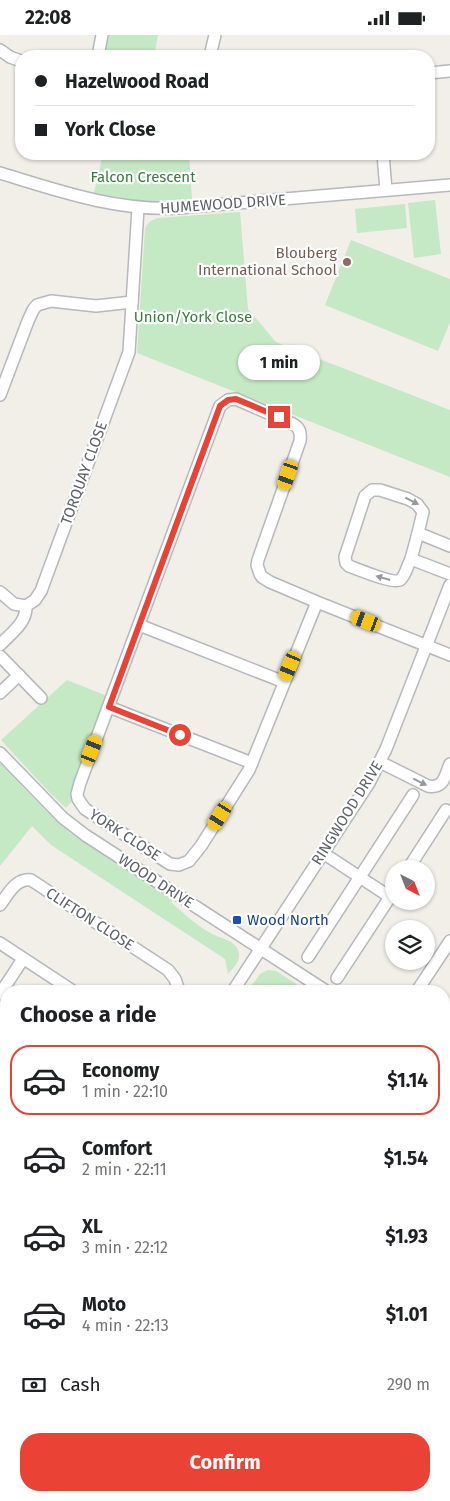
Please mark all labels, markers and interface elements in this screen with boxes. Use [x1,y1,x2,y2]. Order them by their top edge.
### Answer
text: 22:08 [25,6,71,29]
text: Hazelwood Road [65,70,209,93]
text: York Close [65,118,156,141]
park label: Falcon Crescent [90,168,196,186]
street label: HUMEWOOD DRIVE [159,191,287,217]
place label: Blouberg International School [198,244,338,279]
marker: Blouberg International School [341,256,353,268]
park label: Union/York Close [134,308,252,326]
callout: 1 min [238,345,320,379]
text: 1 min [260,353,298,372]
route end [268,406,290,428]
street label: TORQUAY CLOSE [57,419,111,527]
car [276,458,299,492]
one-way arrow [405,497,419,505]
one-way arrow [376,573,391,581]
car [349,609,382,633]
car [277,649,302,683]
route start [169,724,191,746]
car [79,733,104,767]
street label: RINGWOOD DRIVE [308,758,386,868]
one-way arrow [413,778,427,786]
car [205,799,234,833]
street label: YORK CLOSE [86,805,164,865]
street label: WOOD DRIVE [115,850,197,912]
north arrow [385,860,435,910]
map controls [385,860,435,970]
street label: CLIFTON CLOSE [43,884,137,954]
place label: Wood North [247,911,329,929]
marker: Wood North [231,914,243,926]
button: layers [385,920,435,970]
text: Choose a ride [20,1001,156,1028]
icon: car [22,1058,67,1103]
text: Economy [82,1059,159,1082]
text: $1.14 [387,1069,428,1092]
text: 1 min · 22:10 [82,1082,168,1101]
icon: car [22,1136,67,1181]
text: Comfort [82,1137,152,1160]
text: $1.54 [384,1147,428,1170]
text: 2 min · 22:11 [82,1160,167,1179]
icon: car [22,1214,67,1259]
text: XL [82,1215,103,1238]
text: $1.93 [385,1225,428,1248]
text: 3 min · 22:12 [82,1238,168,1257]
icon: car [22,1292,67,1337]
text: Moto [82,1293,126,1316]
text: $1.01 [386,1303,428,1326]
text: 4 min · 22:13 [82,1316,169,1335]
icon: cash [20,1371,48,1399]
text: Cash [60,1373,101,1396]
text: 290 m [387,1375,430,1394]
button: Confirm [20,1433,430,1491]

